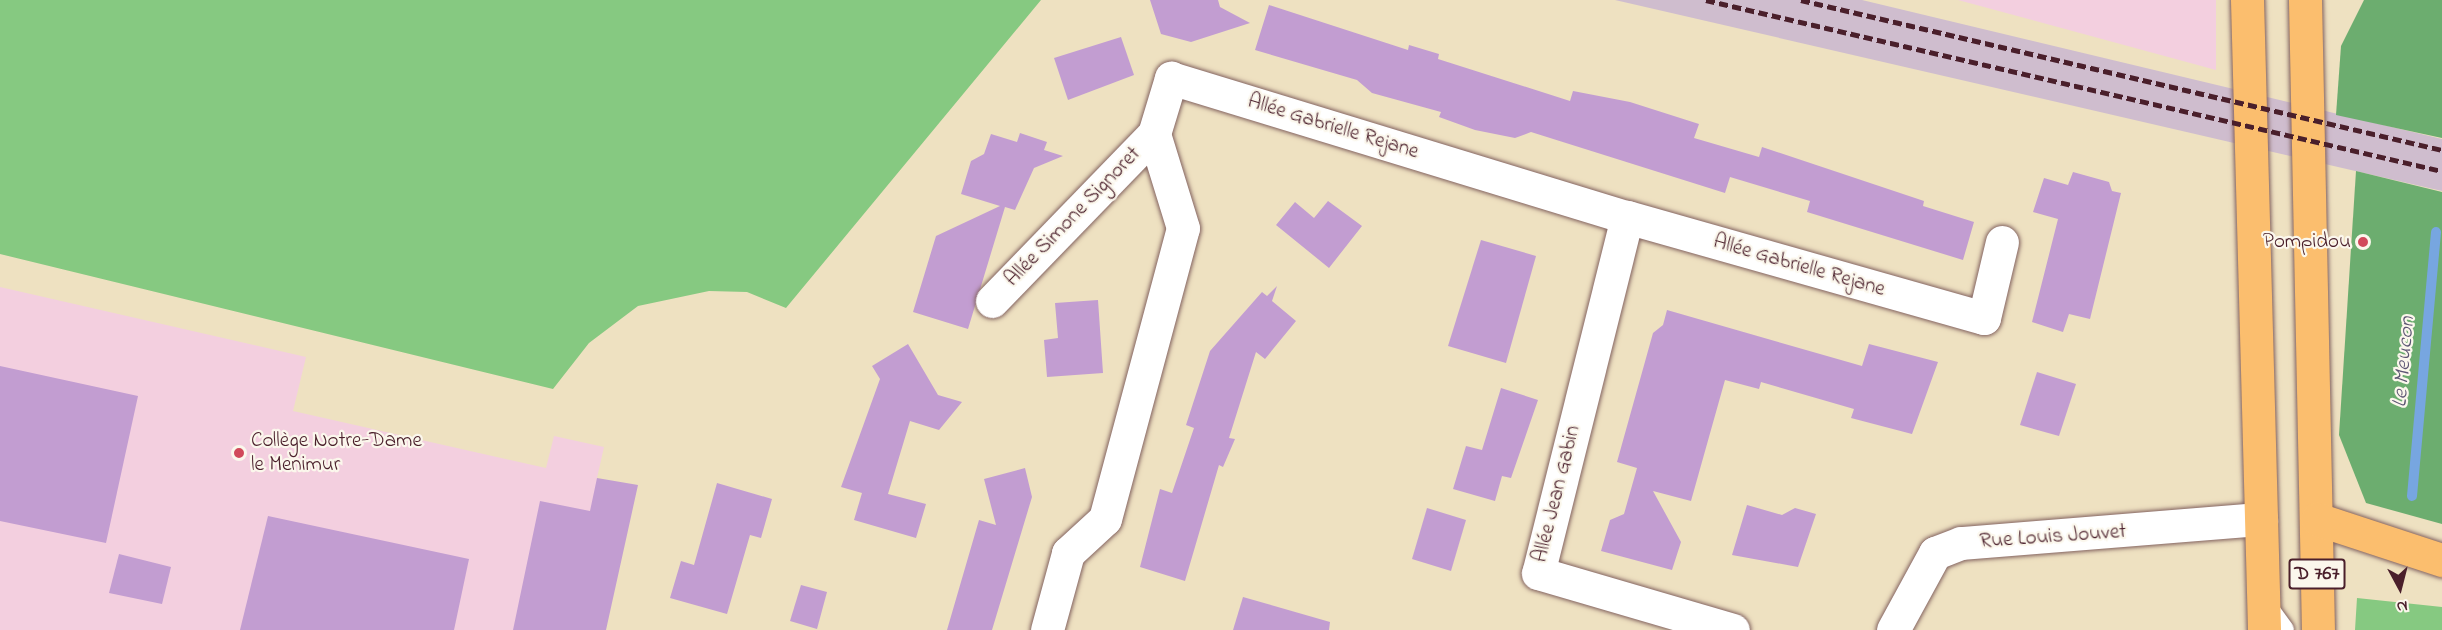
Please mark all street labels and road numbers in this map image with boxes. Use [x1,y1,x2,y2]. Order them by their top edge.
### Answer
street label: Allée Gabrielle Rejane [1244,89,1422,165]
street label: Allée Simone Signoret [1000,142,1146,292]
street label: Allée Gabrielle Rejane [1710,229,1888,303]
street label: Allée Jean Gabin [1528,423,1586,565]
street label: Rue Louis Jouvet [1979,519,2127,555]
road number: D 767 [2288,557,2346,591]

